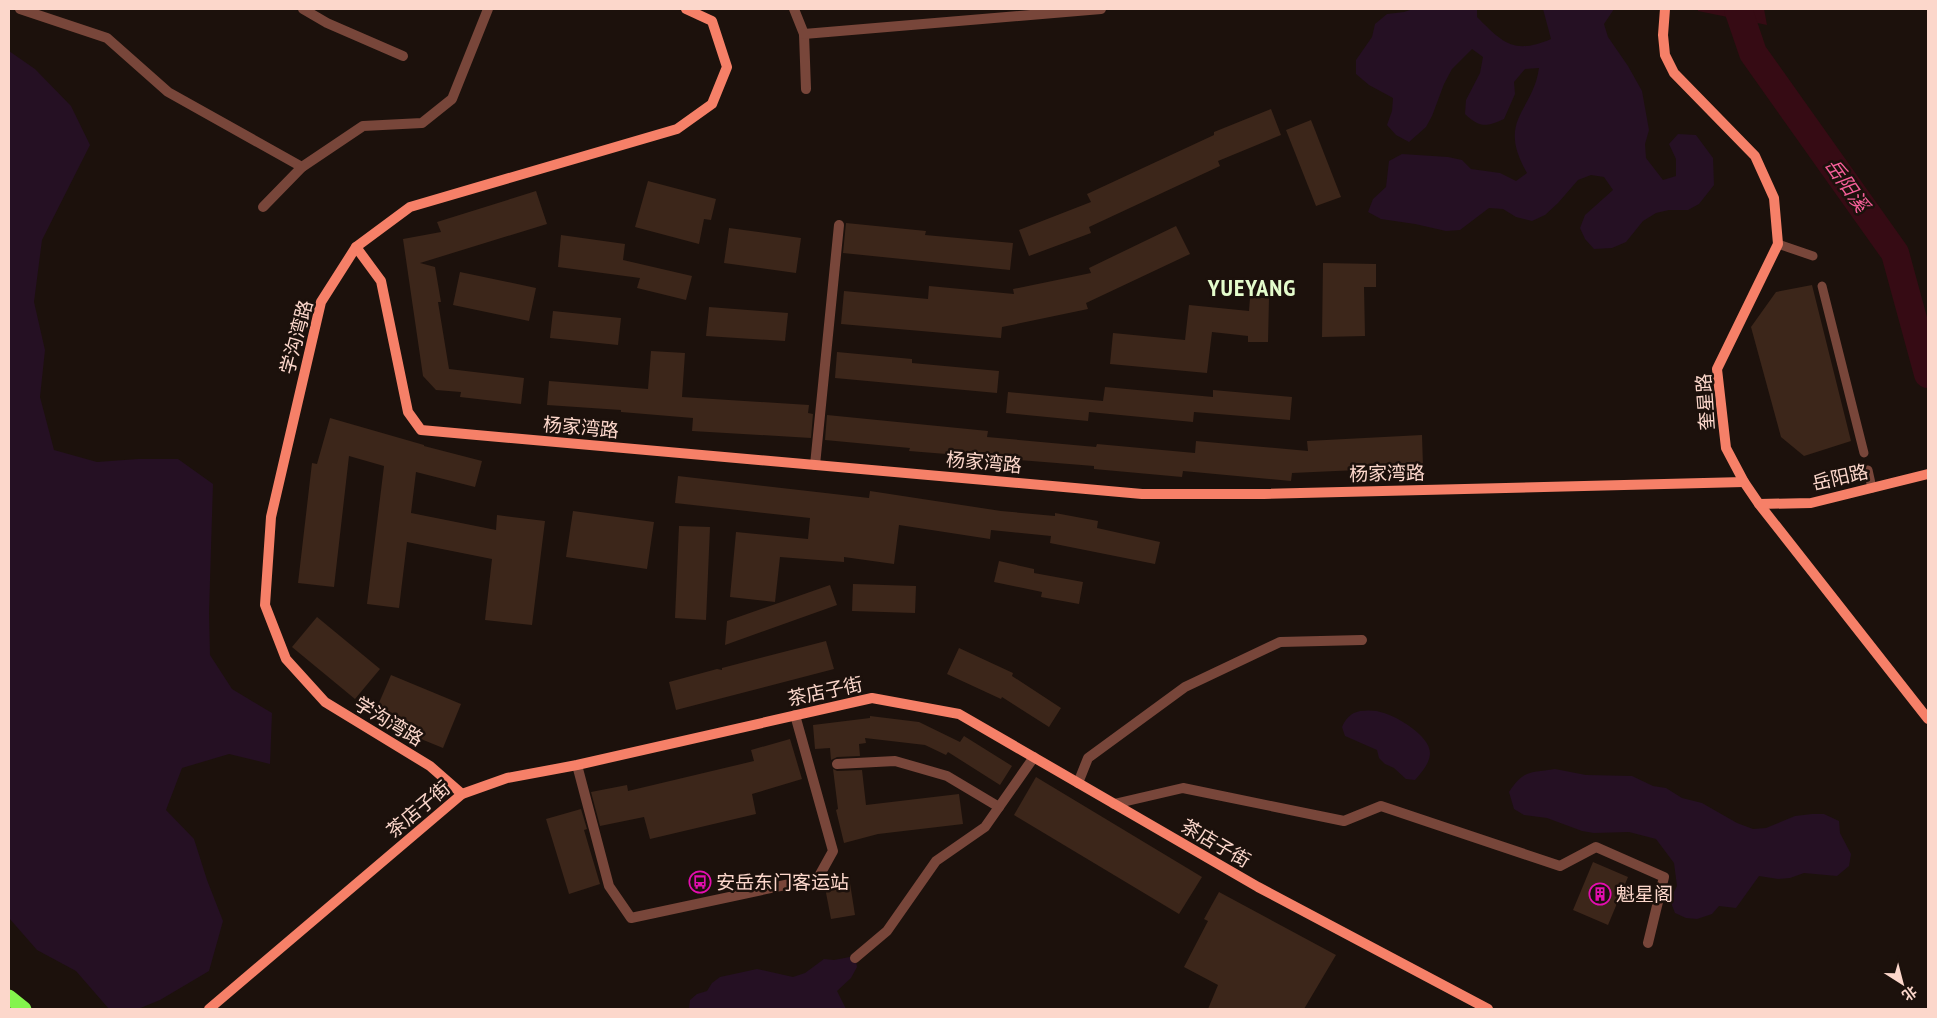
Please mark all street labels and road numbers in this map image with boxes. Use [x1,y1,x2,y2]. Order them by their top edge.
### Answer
street label: 学沟湾路 [275,297,317,377]
street label: 奎星路 [1691,373,1719,431]
street label: 杨家湾路 [542,412,620,442]
street label: 杨家湾路 [945,447,1023,477]
street label: 岳阳路 [1810,459,1870,495]
street label: 杨家湾路 [1349,460,1425,486]
street label: 茶店子街 [785,671,865,711]
street label: 学沟湾路 [350,691,428,751]
street label: 茶店子街 [381,775,455,843]
street label: 茶店子街 [1177,814,1255,872]

